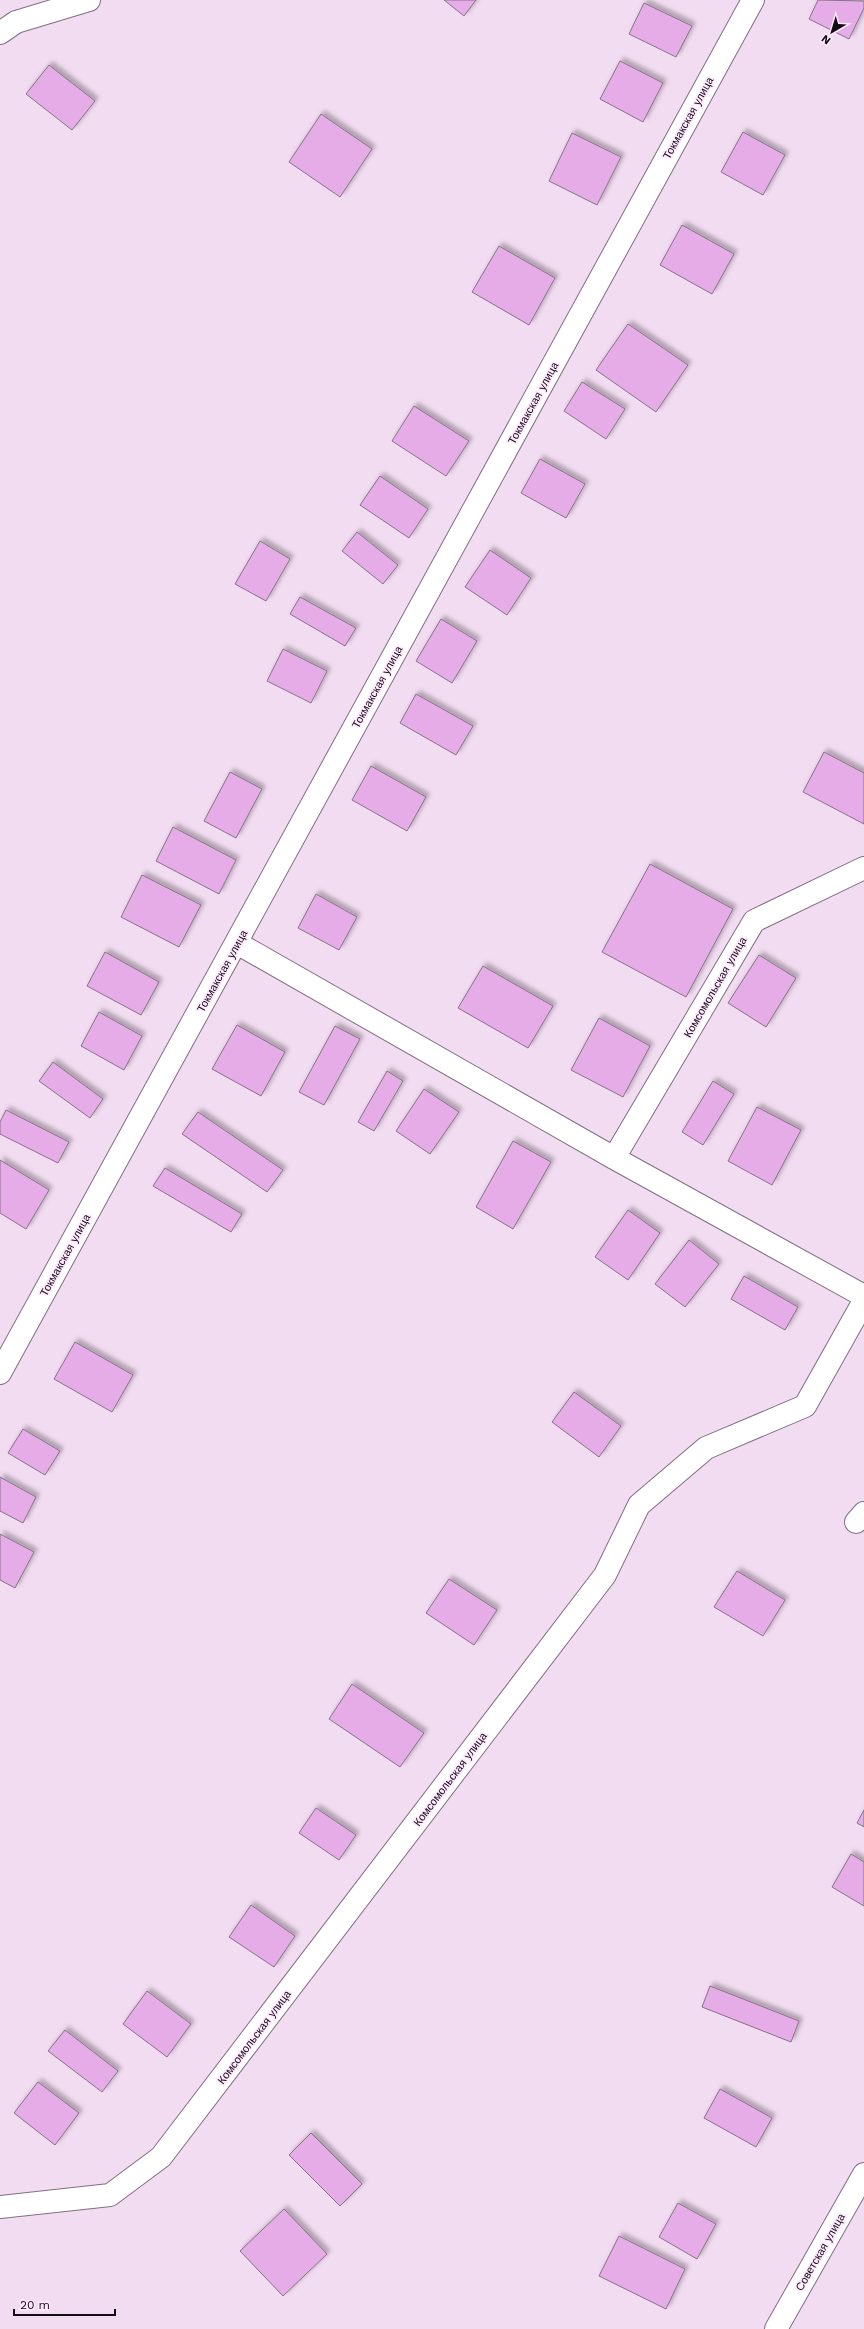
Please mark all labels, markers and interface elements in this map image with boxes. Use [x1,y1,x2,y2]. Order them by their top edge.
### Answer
north arrow [812,12,852,52]
text: N [819,32,833,47]
street label: Токмакская улица [660,74,717,162]
street label: Токмакская улица [505,359,562,447]
street label: Токмакская улица [349,643,406,731]
street label: Токмакская улица [194,927,251,1015]
street label: Комсомольская улица [681,934,750,1040]
street label: Токмакская улица [37,1211,94,1299]
street label: Комсомольская улица [411,1729,490,1829]
street label: Комсомольская улица [215,1987,294,2087]
street label: Советская улица [793,2211,848,2293]
scale bar [14,2291,115,2317]
text: 20 m [20,2298,50,2312]

